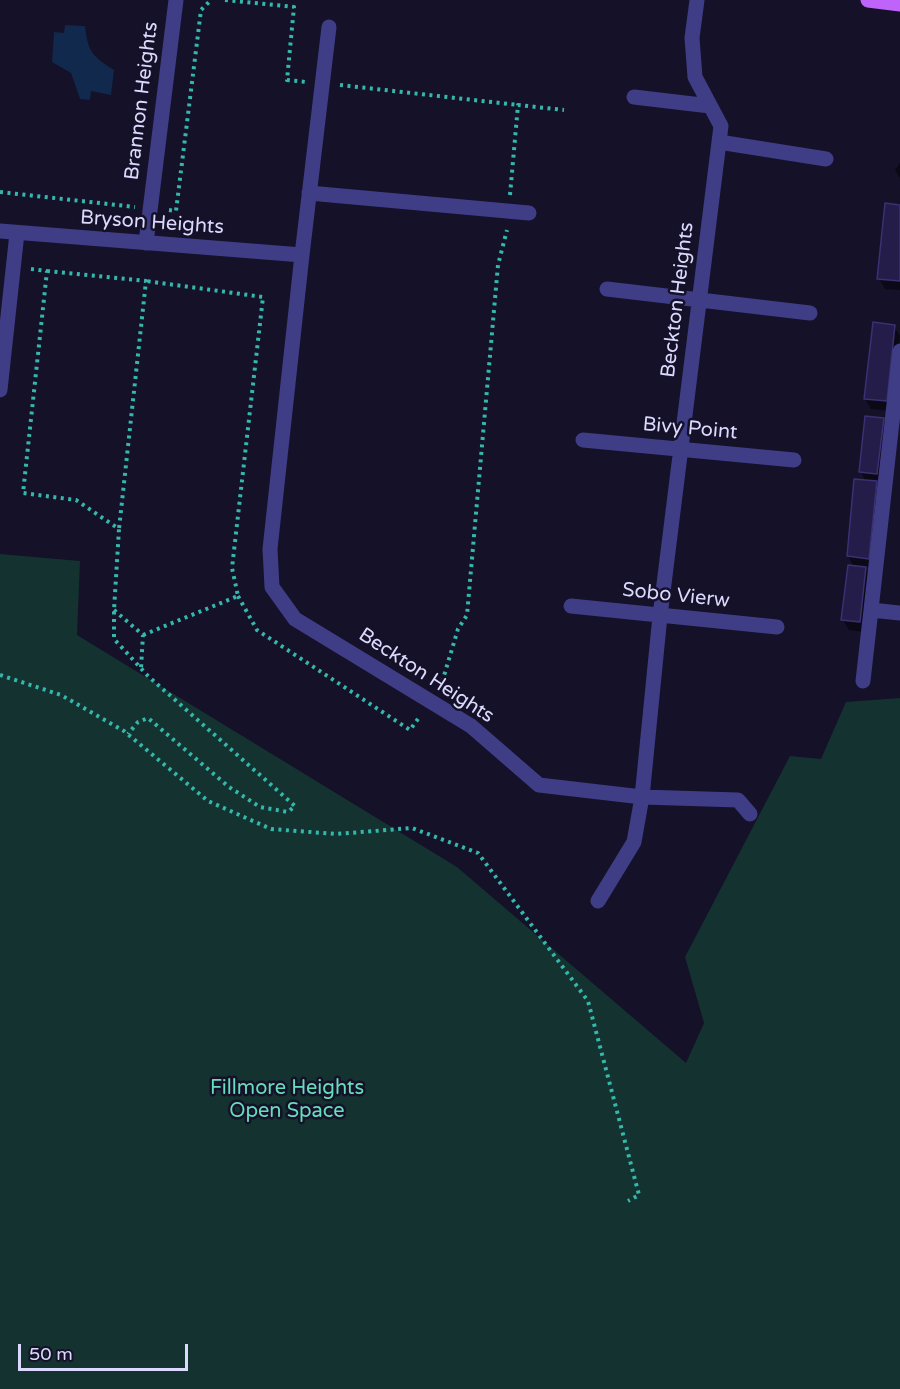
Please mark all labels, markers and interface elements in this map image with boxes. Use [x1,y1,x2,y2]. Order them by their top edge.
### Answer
street label: Brannon Heights [120,20,164,182]
street label: Bryson Heights [79,206,225,240]
street label: Beckton Heights [657,221,699,379]
street label: Bivy Point [642,413,738,445]
street label: Sobo Vierw [621,578,731,614]
street label: Beckton Heights [354,623,498,729]
park label: Fillmore Heights Open Space [210,1077,364,1124]
scale bar [21,1332,190,1370]
text: 50 m [29,1343,73,1365]

